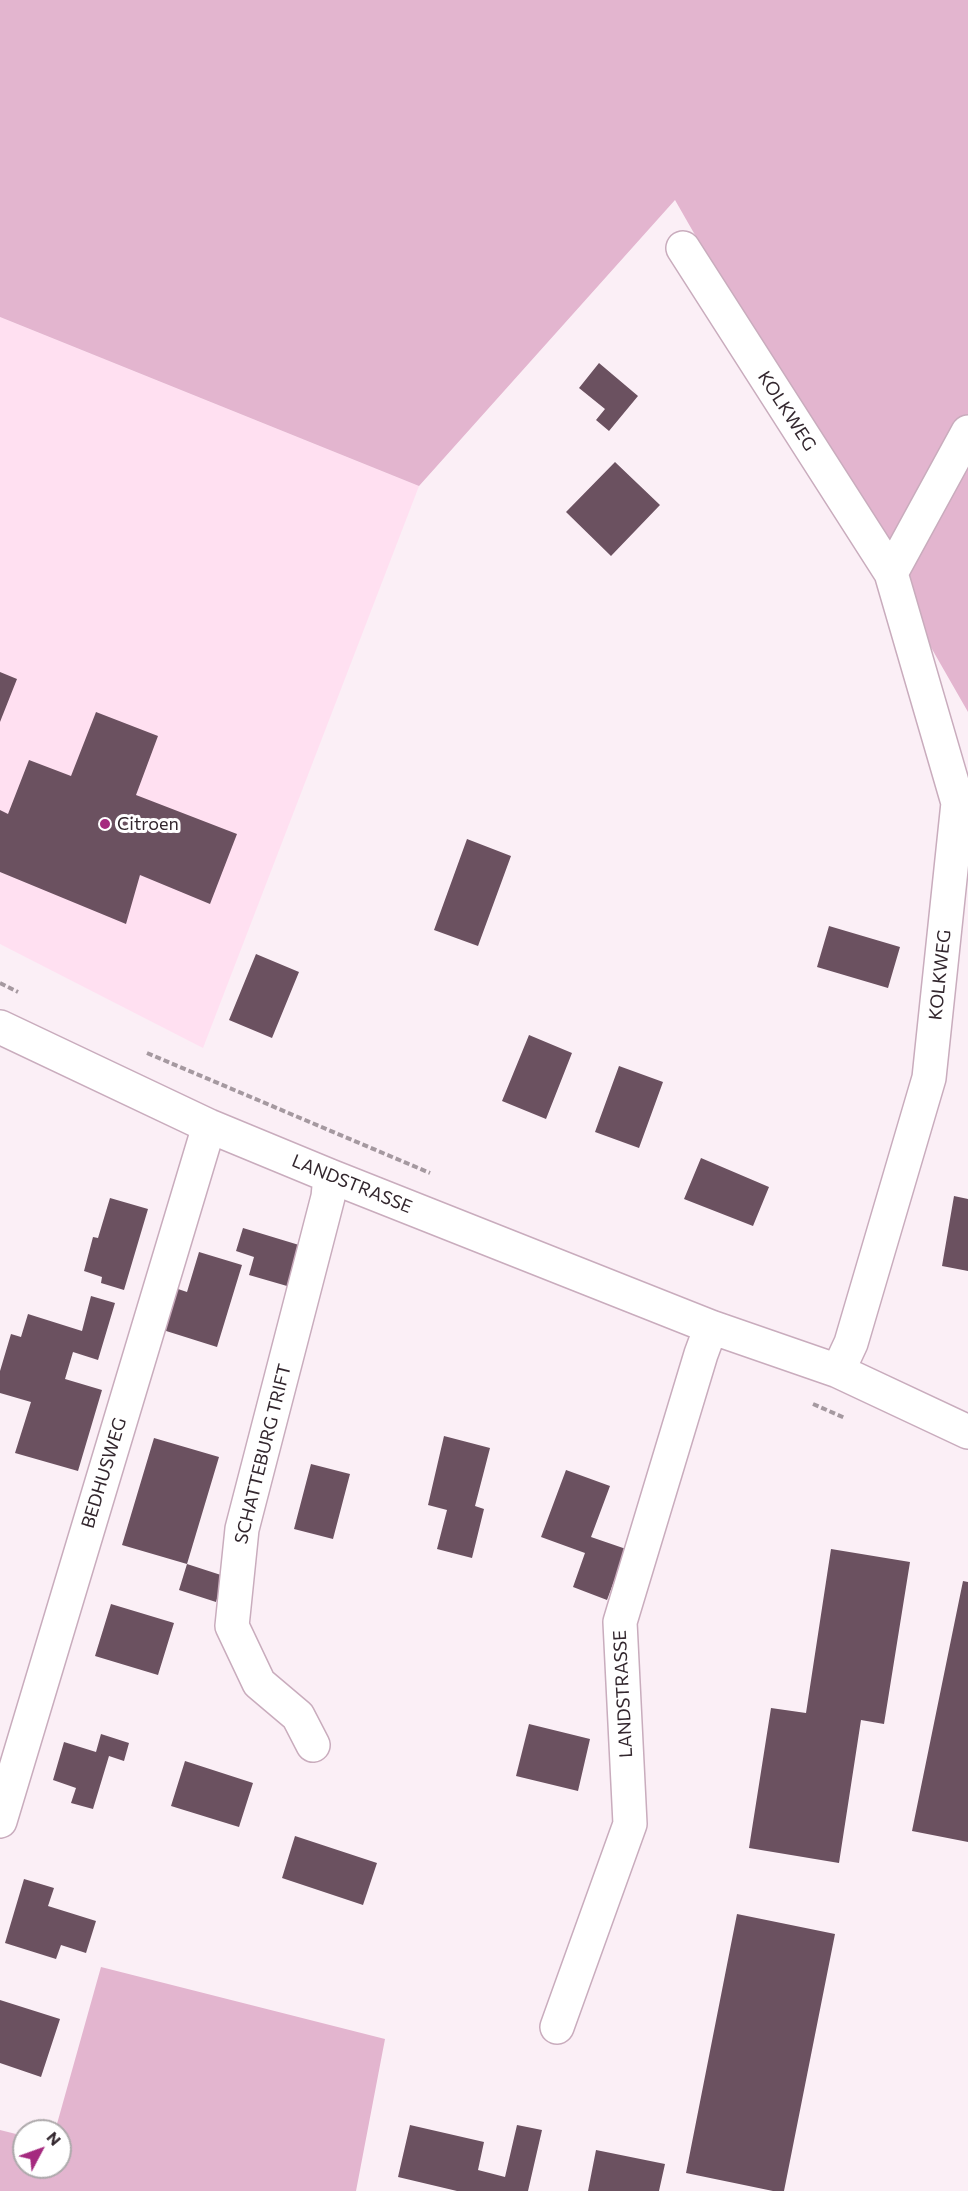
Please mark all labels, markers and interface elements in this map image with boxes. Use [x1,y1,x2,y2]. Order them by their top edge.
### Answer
street label: KOLKWEG [753,367,821,455]
place label: Citroen [117,813,179,835]
marker: Citroen [98,817,112,831]
street label: KOLKWEG [925,929,955,1021]
street label: LANDSTRASSE [289,1150,415,1218]
street label: SCHATTEBURG TRIFT [230,1362,296,1546]
street label: BEDHUSWEG [77,1415,131,1531]
street label: LANDSTRASSE [609,1630,637,1758]
north arrow [12,2119,72,2179]
text: N [43,2127,66,2149]

